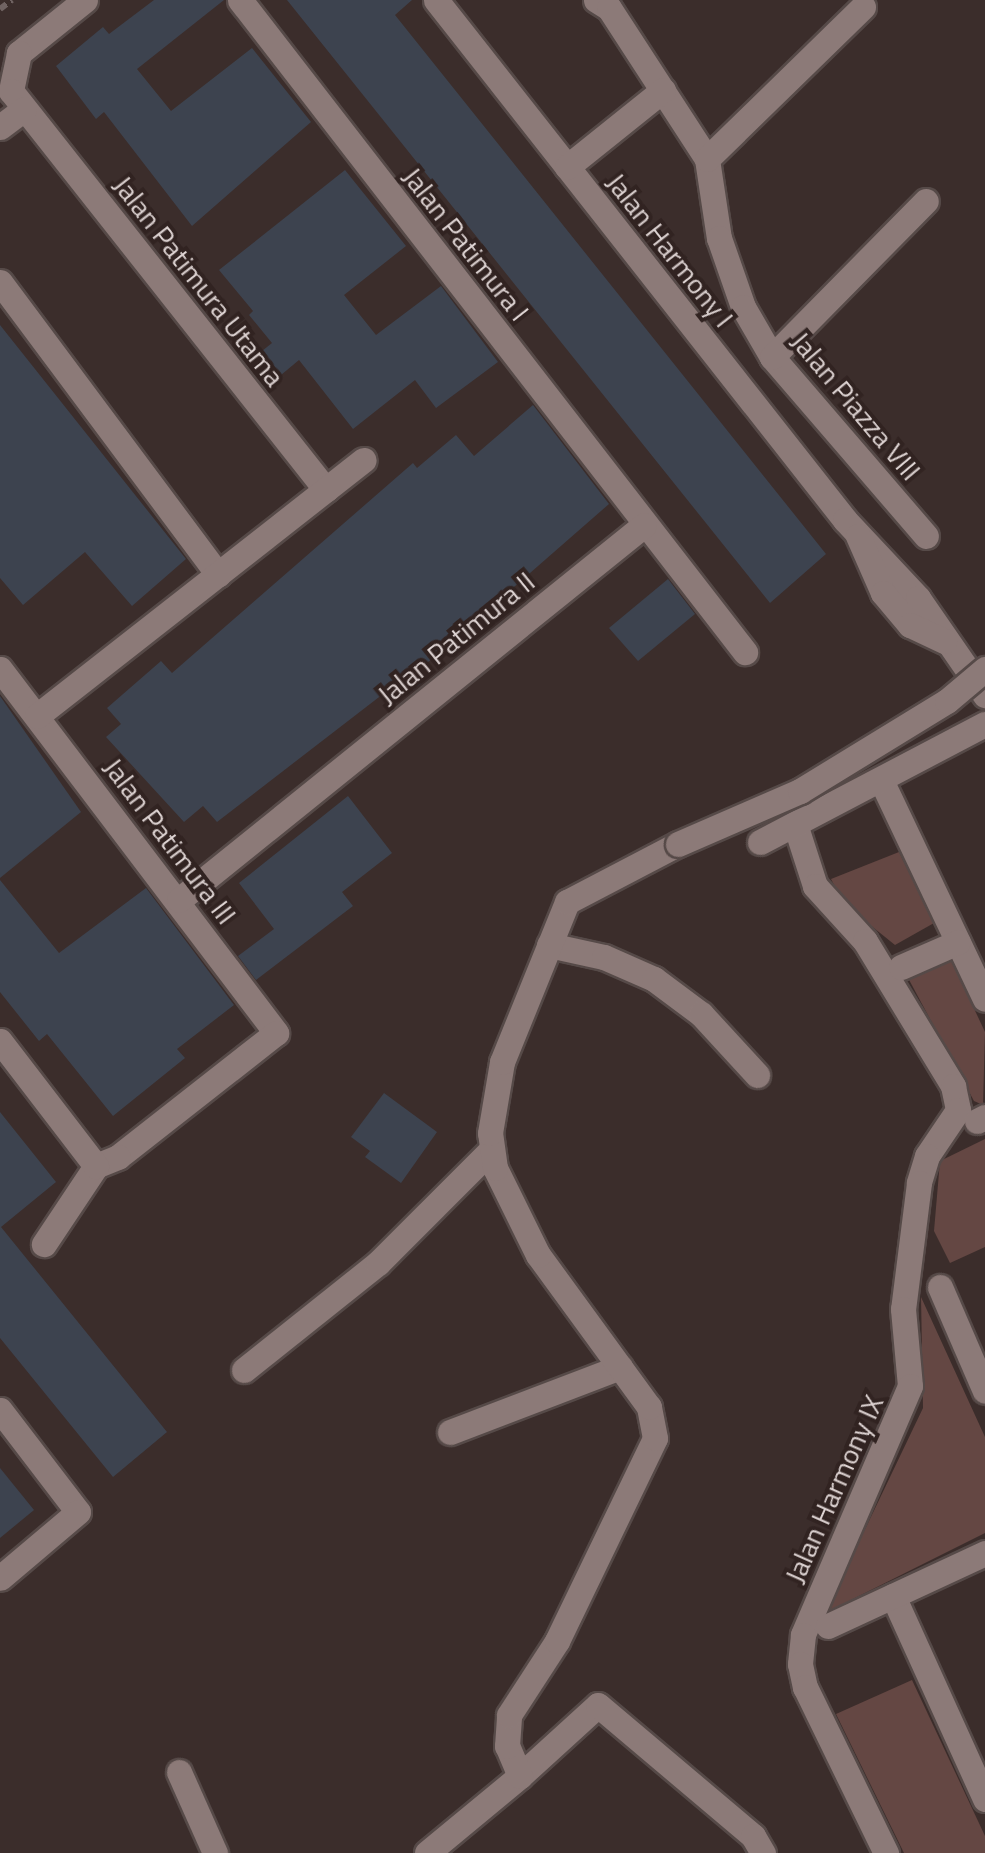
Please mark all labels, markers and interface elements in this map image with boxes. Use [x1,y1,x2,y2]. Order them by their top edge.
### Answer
street label: Jalan Patimura I [396,161,536,327]
street label: Jalan Harmony I [599,166,741,334]
street label: Jalan Patimura Utama [106,169,292,393]
street label: Jalan Piazza VIII [784,325,928,487]
street label: Jalan Patimura II [371,564,541,712]
street label: Jalan Patimura III [97,751,243,931]
street label: Jalan Harmony IX [778,1390,890,1588]

